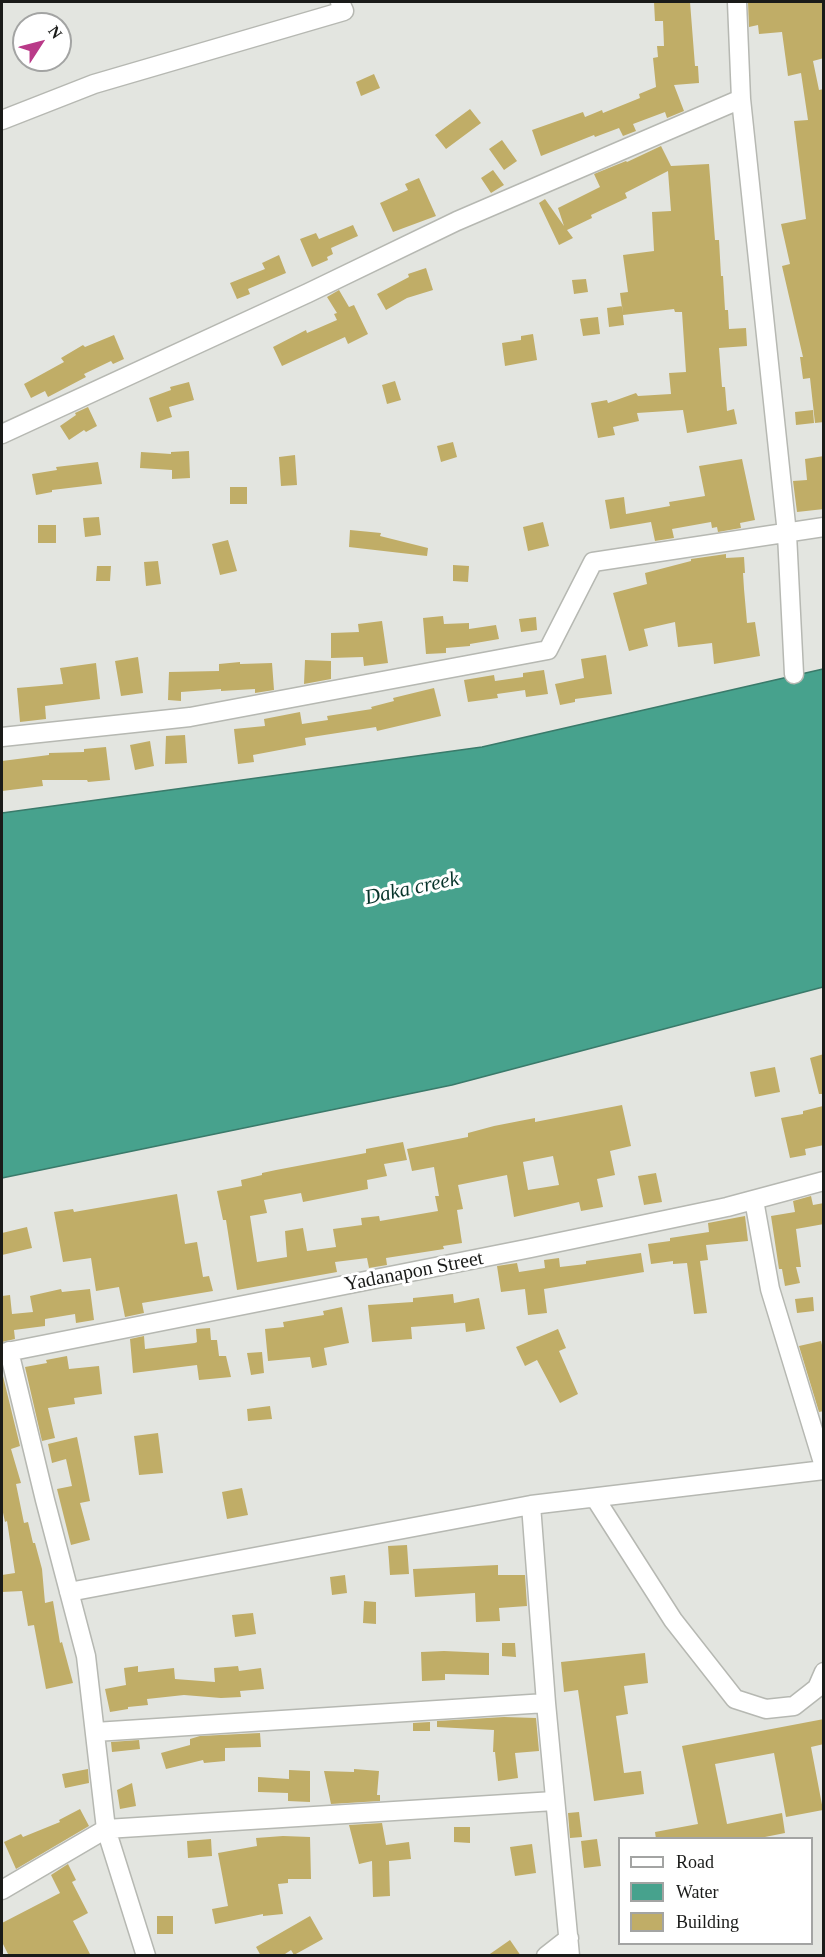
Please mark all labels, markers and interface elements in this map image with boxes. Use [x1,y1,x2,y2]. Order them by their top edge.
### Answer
north arrow [12,12,72,72]
text: N [45,23,66,42]
water label: Daka creek [363,867,461,911]
street label: Yadanapon Street [343,1247,485,1297]
legend [618,1837,813,1945]
text: Road [676,1852,714,1872]
text: Water [676,1882,719,1902]
text: Building [676,1912,739,1932]

